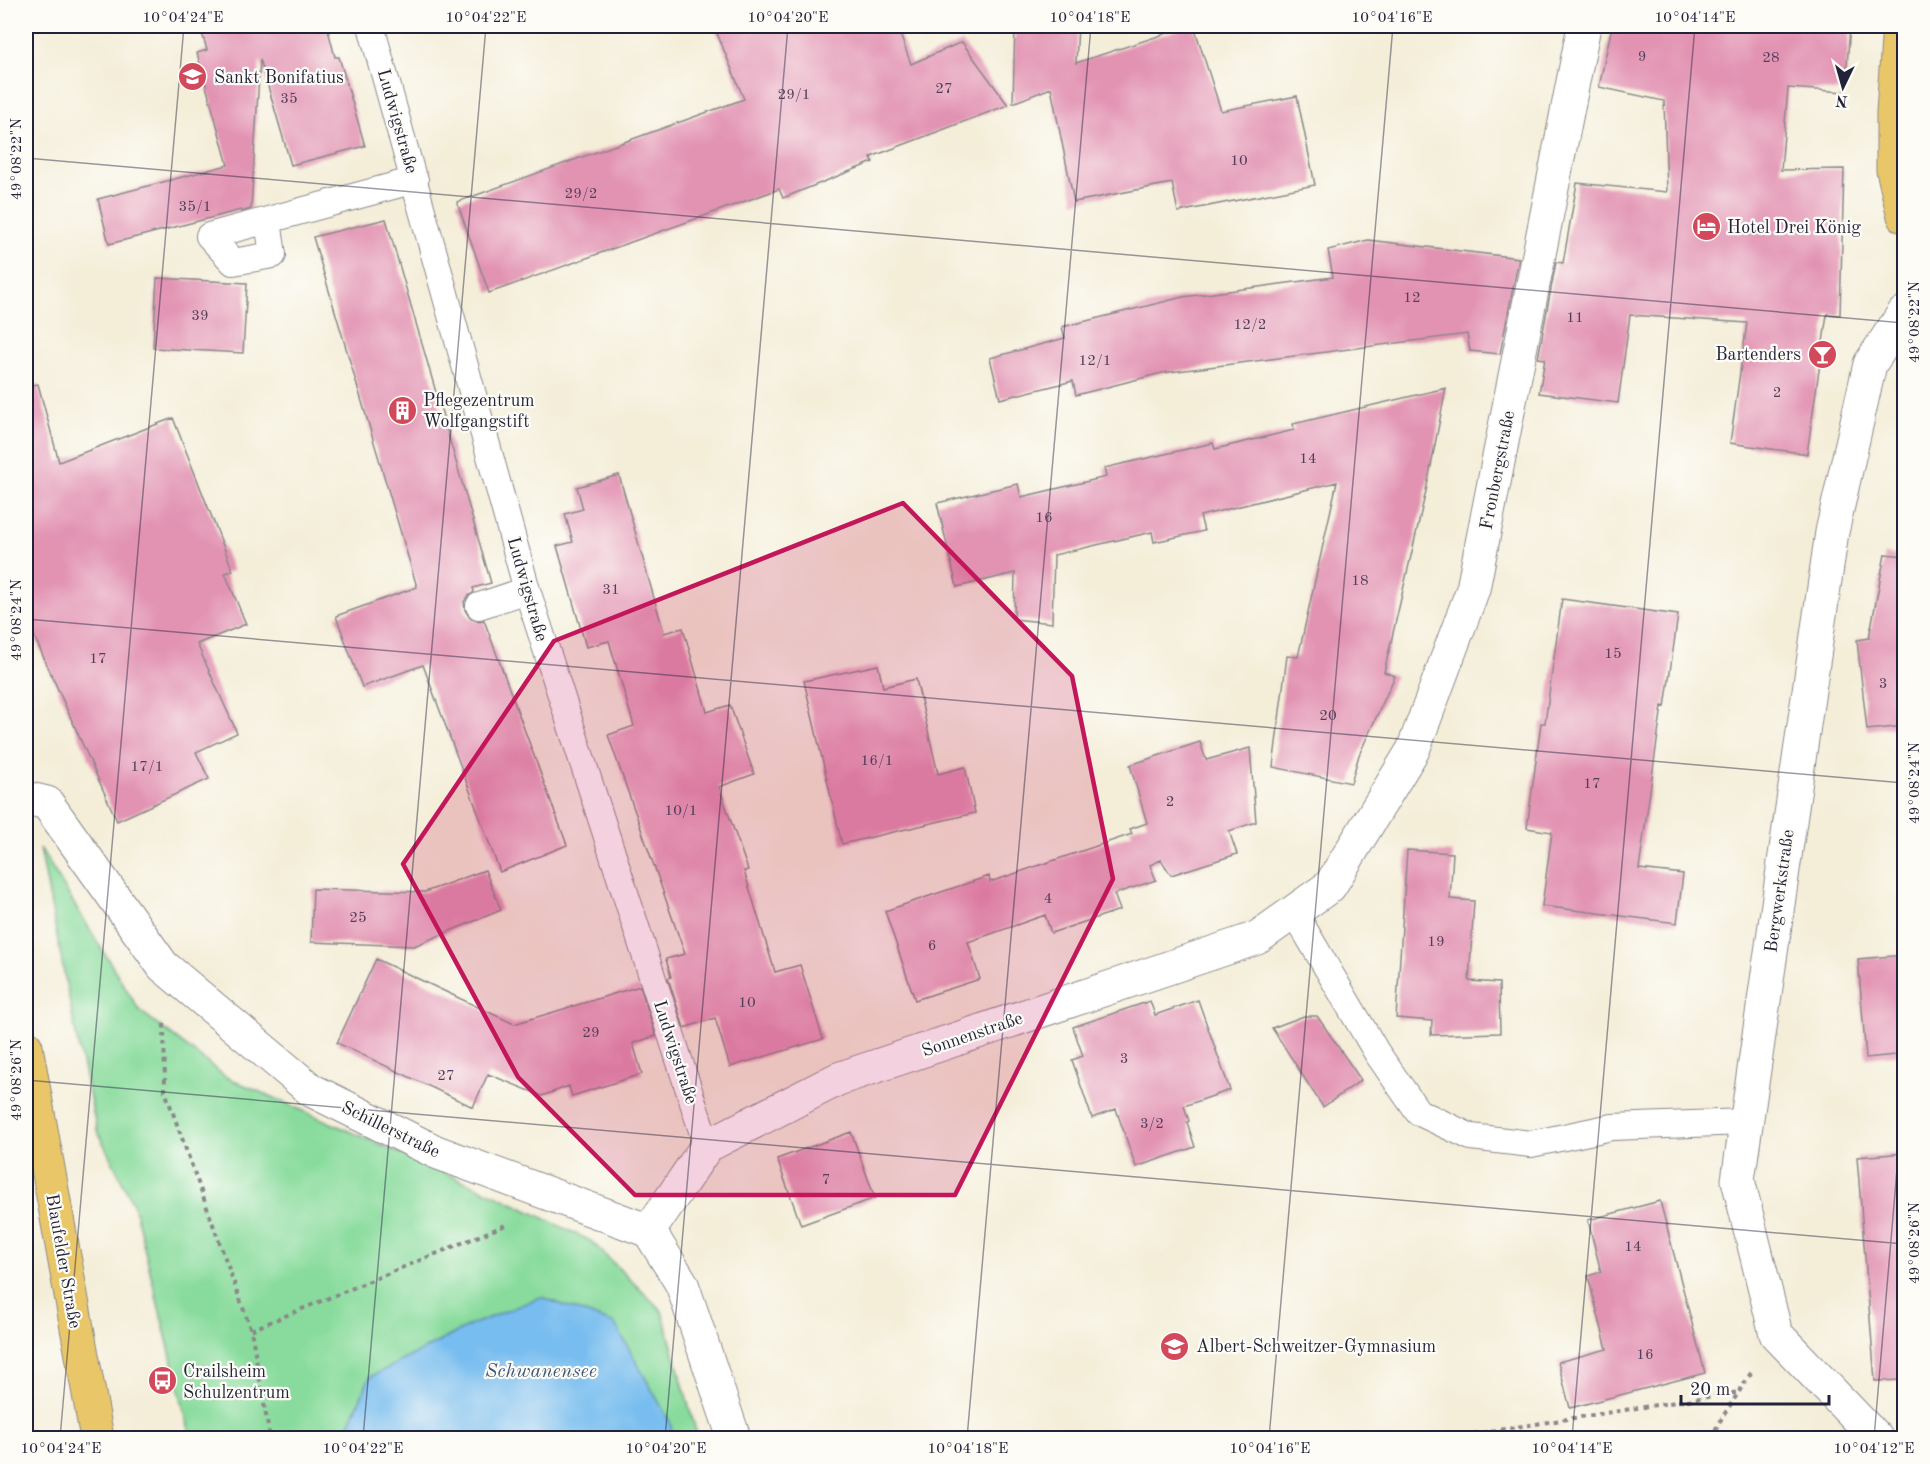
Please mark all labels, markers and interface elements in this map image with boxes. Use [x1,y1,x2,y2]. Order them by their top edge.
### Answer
text: 10°04'24"E [143,11,223,26]
text: 10°04'22"E [446,11,526,26]
text: 10°04'20"E [748,11,828,26]
text: 10°04'18"E [1050,11,1130,26]
text: 10°04'16"E [1352,11,1432,26]
text: 10°04'14"E [1655,11,1735,26]
house number: 9 [1638,50,1646,65]
house number: 28 [1762,51,1780,66]
north arrow [1813,57,1873,117]
school or university icon: Sankt Bonifatius [177,61,209,93]
street label: Ludwigstraße [374,67,421,176]
place label: Sankt Bonifatius [214,69,344,87]
house number: 27 [935,82,953,97]
house number: 29/1 [778,88,810,103]
text: N [1834,91,1849,108]
house number: 35 [280,92,298,107]
text: 49°08'22"N [10,118,25,200]
house number: 10 [1230,154,1248,169]
house number: 29/2 [565,187,597,202]
house number: 35/1 [179,200,211,215]
hotel icon: Hotel Drei König [1690,211,1722,243]
place label: Hotel Drei König [1727,219,1861,237]
text: 49°08'22"N [1908,281,1923,363]
house number: 12 [1403,291,1421,306]
house number: 39 [191,309,209,324]
house number: 11 [1566,311,1584,326]
house number: 12/2 [1234,318,1266,333]
bar icon: Bartenders [1806,338,1838,370]
place label: Bartenders [1715,346,1801,364]
house number: 12/1 [1079,354,1111,369]
house number: 2 [1773,386,1781,401]
place label: Pflegezentrum Wolfgangstift [423,392,535,431]
building icon: Pflegezentrum Wolfgangstift [386,394,418,426]
street label: Fronbergstraße [1478,409,1518,531]
house number: 14 [1299,452,1317,467]
house number: 16 [1035,511,1053,526]
street label: Ludwigstraße [504,535,551,644]
house number: 18 [1351,574,1369,589]
text: 49°08'24"N [10,579,25,661]
house number: 31 [602,583,620,598]
house number: 15 [1604,647,1622,662]
house number: 17 [89,652,107,667]
house number: 3 [1879,677,1887,692]
house number: 20 [1319,709,1337,724]
text: 49°08'24"N [1908,742,1923,824]
house number: 16/1 [861,754,893,769]
house number: 17/1 [131,760,163,775]
house number: 17 [1583,777,1601,792]
house number: 2 [1166,795,1174,810]
house number: 10/1 [665,804,697,819]
street label: Bergwerkstraße [1762,828,1798,954]
house number: 4 [1044,892,1052,907]
house number: 25 [349,911,367,926]
house number: 19 [1427,935,1445,950]
house number: 6 [928,939,936,954]
house number: 10 [738,996,756,1011]
street label: Ludwigstraße [650,998,700,1106]
street label: Sonnenstraße [919,1009,1025,1061]
house number: 29 [582,1026,600,1041]
text: 49°08'26"N [10,1039,25,1121]
house number: 3 [1120,1052,1128,1067]
house number: 27 [437,1069,455,1084]
street label: Schillerstraße [338,1098,443,1161]
house number: 3/2 [1140,1117,1164,1132]
house number: 7 [822,1173,830,1188]
street label: Blaufelder Straße [42,1192,84,1330]
text: 49°08'26"N [1908,1202,1923,1284]
house number: 14 [1624,1240,1642,1255]
school or university icon: Albert-Schweitzer-Gymnasium [1159,1330,1191,1362]
place label: Albert-Schweitzer-Gymnasium [1196,1338,1436,1356]
house number: 16 [1636,1348,1654,1363]
water label: Schwanensee [485,1362,597,1382]
place label: Crailsheim Schulzentrum [183,1363,290,1402]
bus stop icon: Crailsheim Schulzentrum [146,1365,178,1397]
scale bar [1681,1368,1830,1406]
text: 20 m [1690,1381,1730,1399]
text: 10°04'24"E [21,1442,101,1457]
text: 10°04'22"E [323,1442,403,1457]
text: 10°04'20"E [626,1442,706,1457]
text: 10°04'18"E [928,1442,1008,1457]
text: 10°04'16"E [1230,1442,1310,1457]
text: 10°04'14"E [1532,1442,1612,1457]
text: 10°04'12"E [1834,1442,1914,1457]

